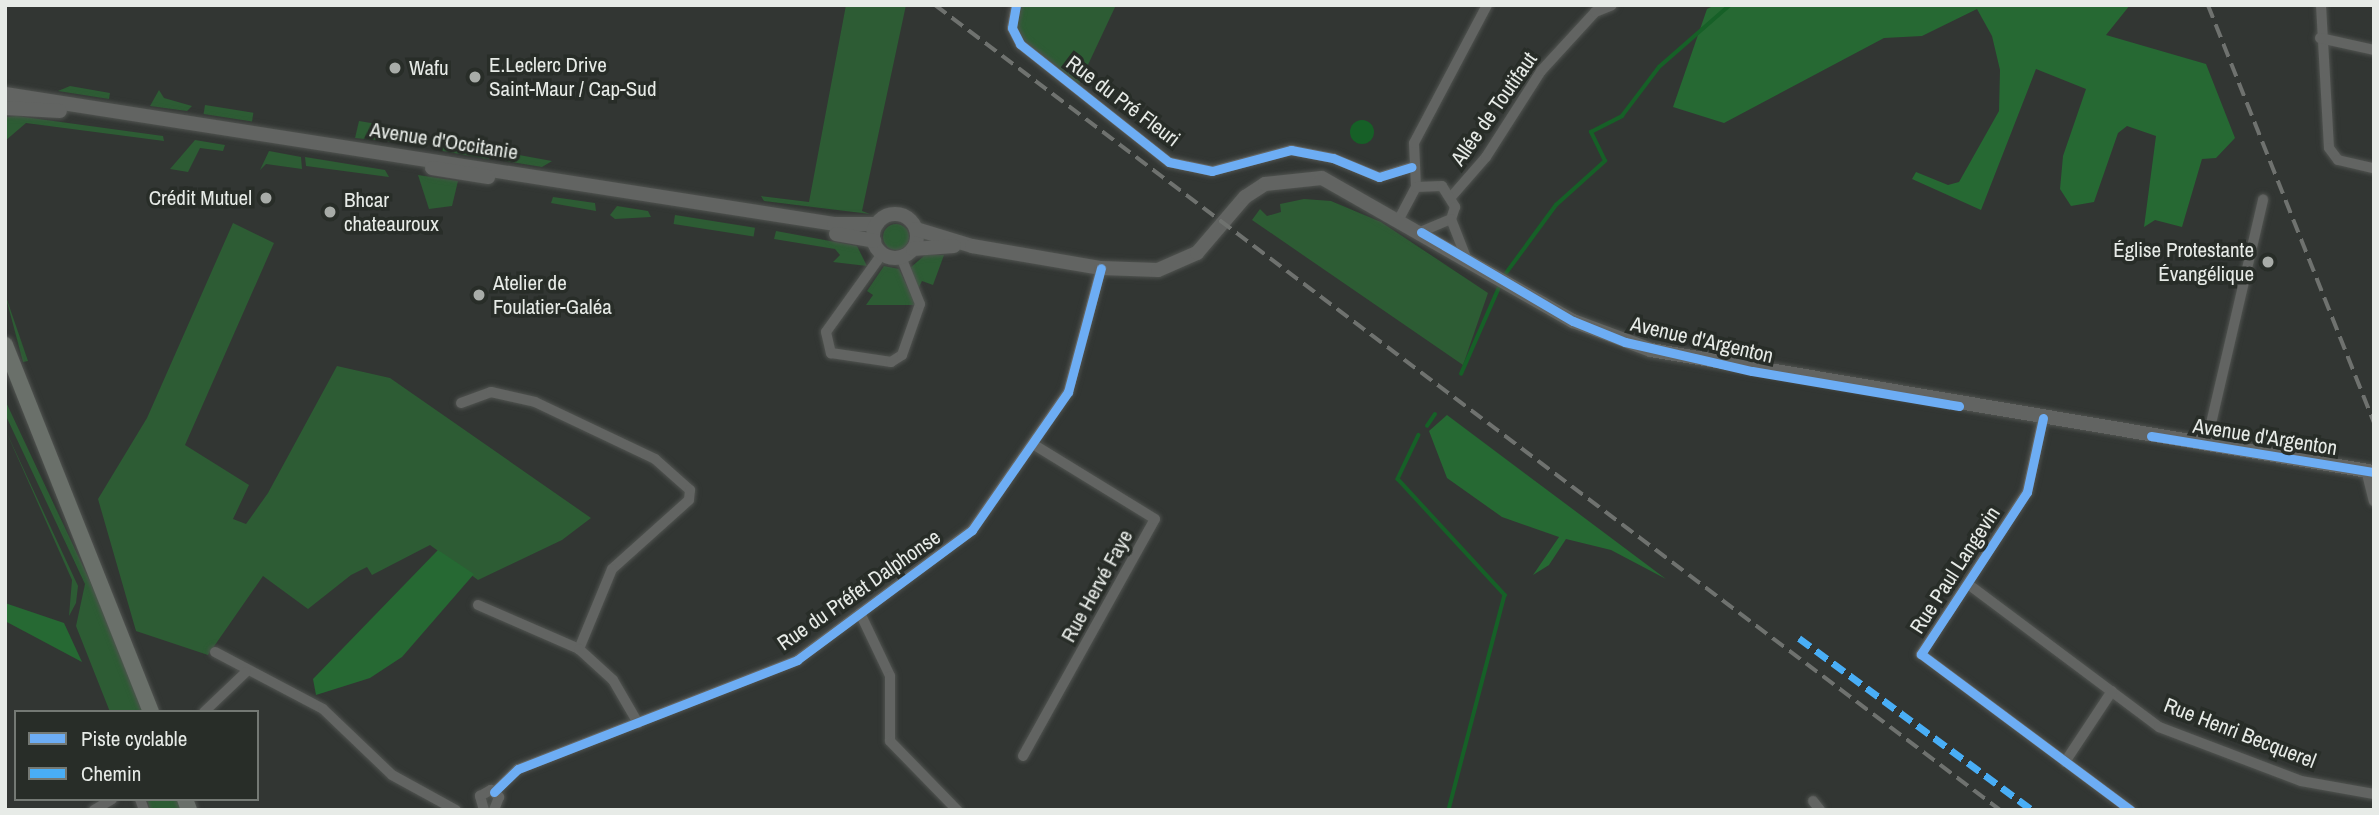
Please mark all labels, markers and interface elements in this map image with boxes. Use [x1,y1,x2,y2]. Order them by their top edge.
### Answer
street label: Allée de Toutifaut [1446,47,1542,171]
street label: Rue du Pré Fleuri [1061,50,1185,152]
place label: E.Leclerc Drive Saint-Maur / Cap-Sud [489,52,656,102]
place label: Wafu [409,55,449,81]
marker: Wafu [387,60,403,76]
marker: E.Leclerc Drive Saint-Maur / Cap-Sud [467,69,483,85]
street label: Avenue d'Occitanie [368,117,520,165]
place label: Crédit Mutuel [149,185,252,211]
place label: Bhcar chateauroux [344,187,439,237]
marker: Crédit Mutuel [258,190,274,206]
marker: Bhcar chateauroux [322,204,338,220]
place label: Église Protestante Évangélique [2113,237,2254,287]
marker: Église Protestante Évangélique [2260,254,2276,270]
place label: Atelier de Foulatier-Galéa [493,270,612,320]
marker: Atelier de Foulatier-Galéa [471,287,487,303]
street label: Avenue d'Argenton [1628,311,1776,369]
street label: Avenue d'Argenton [2191,413,2339,461]
street label: Rue Paul Langevin [1905,502,2005,638]
street label: Rue du Préfet Dalphonse [773,524,945,656]
street label: Rue Hervé Faye [1056,525,1138,647]
street label: Rue Henri Becquerel [2160,692,2320,774]
legend [14,710,259,801]
text: Piste cyclable [81,724,187,753]
text: Chemin [81,759,141,788]

